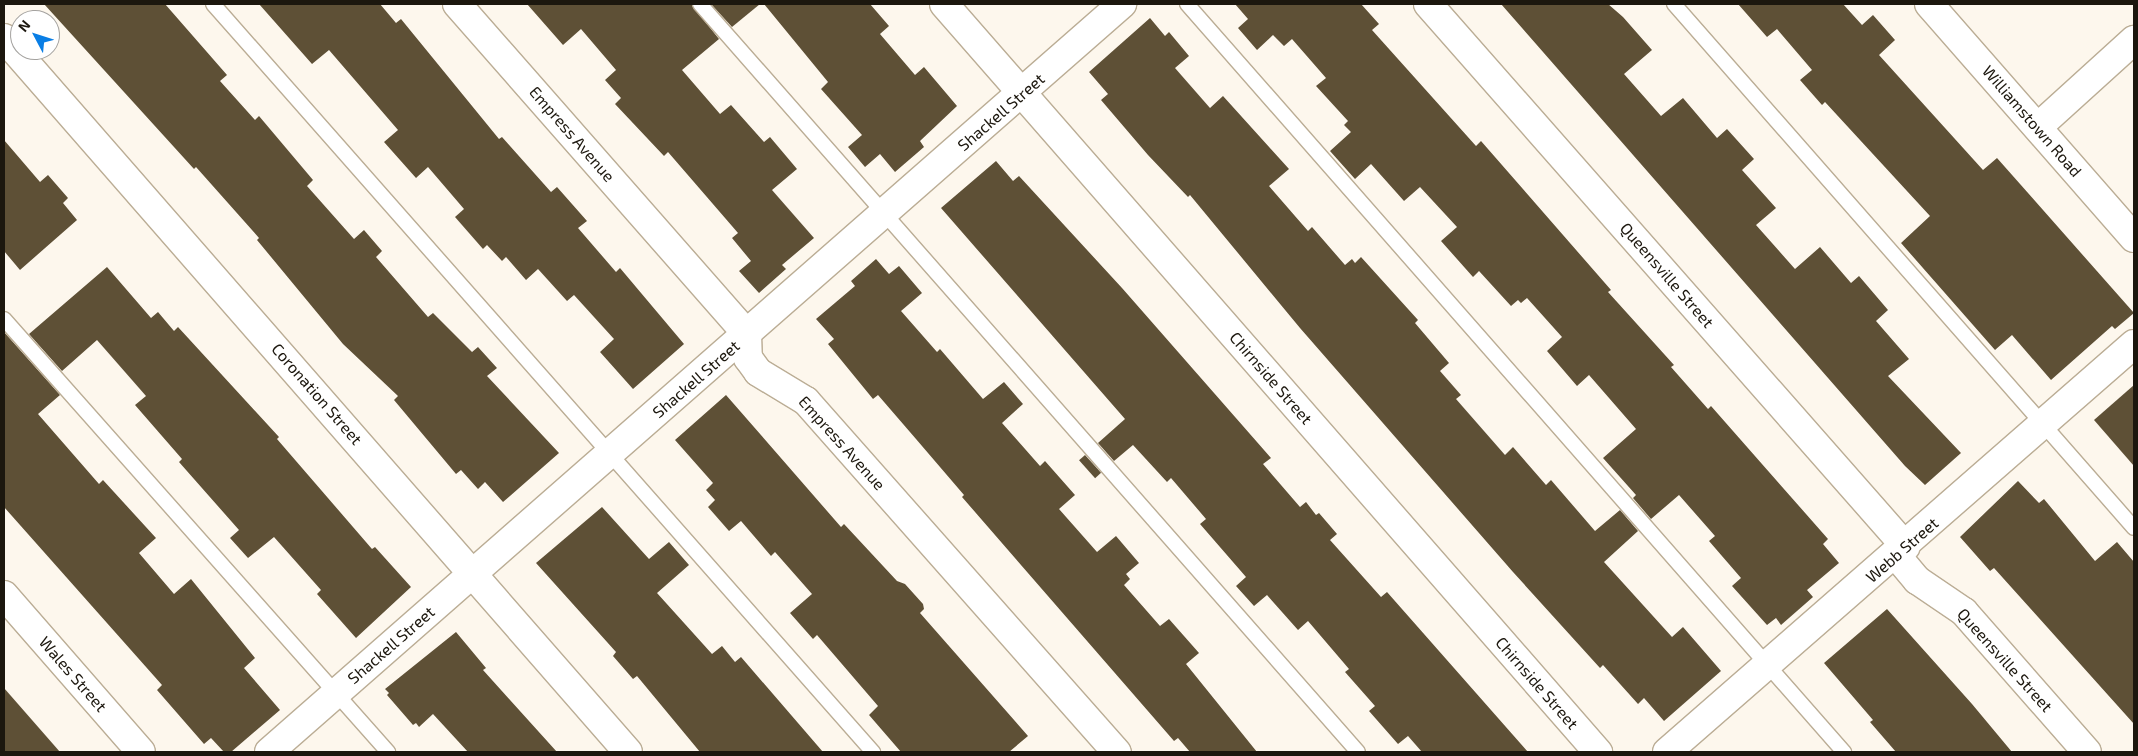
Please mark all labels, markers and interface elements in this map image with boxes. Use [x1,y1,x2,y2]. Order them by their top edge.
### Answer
north arrow [10,10,60,60]
text: N [14,16,34,35]
street label: Williamstown Road [1978,61,2086,181]
street label: Shackell Street [954,69,1048,155]
street label: Empress Avenue [525,82,619,186]
street label: Queensville Street [1616,219,1718,331]
street label: Chirnside Street [1226,328,1316,428]
street label: Shackell Street [649,336,743,422]
street label: Coronation Street [268,339,366,449]
street label: Empress Avenue [795,392,889,494]
street label: Webb Street [1862,513,1942,587]
street label: Shackell Street [344,602,438,688]
street label: Queensville Street [1953,604,2057,716]
street label: Wales Street [35,633,111,715]
street label: Chirnside Street [1492,633,1582,733]

